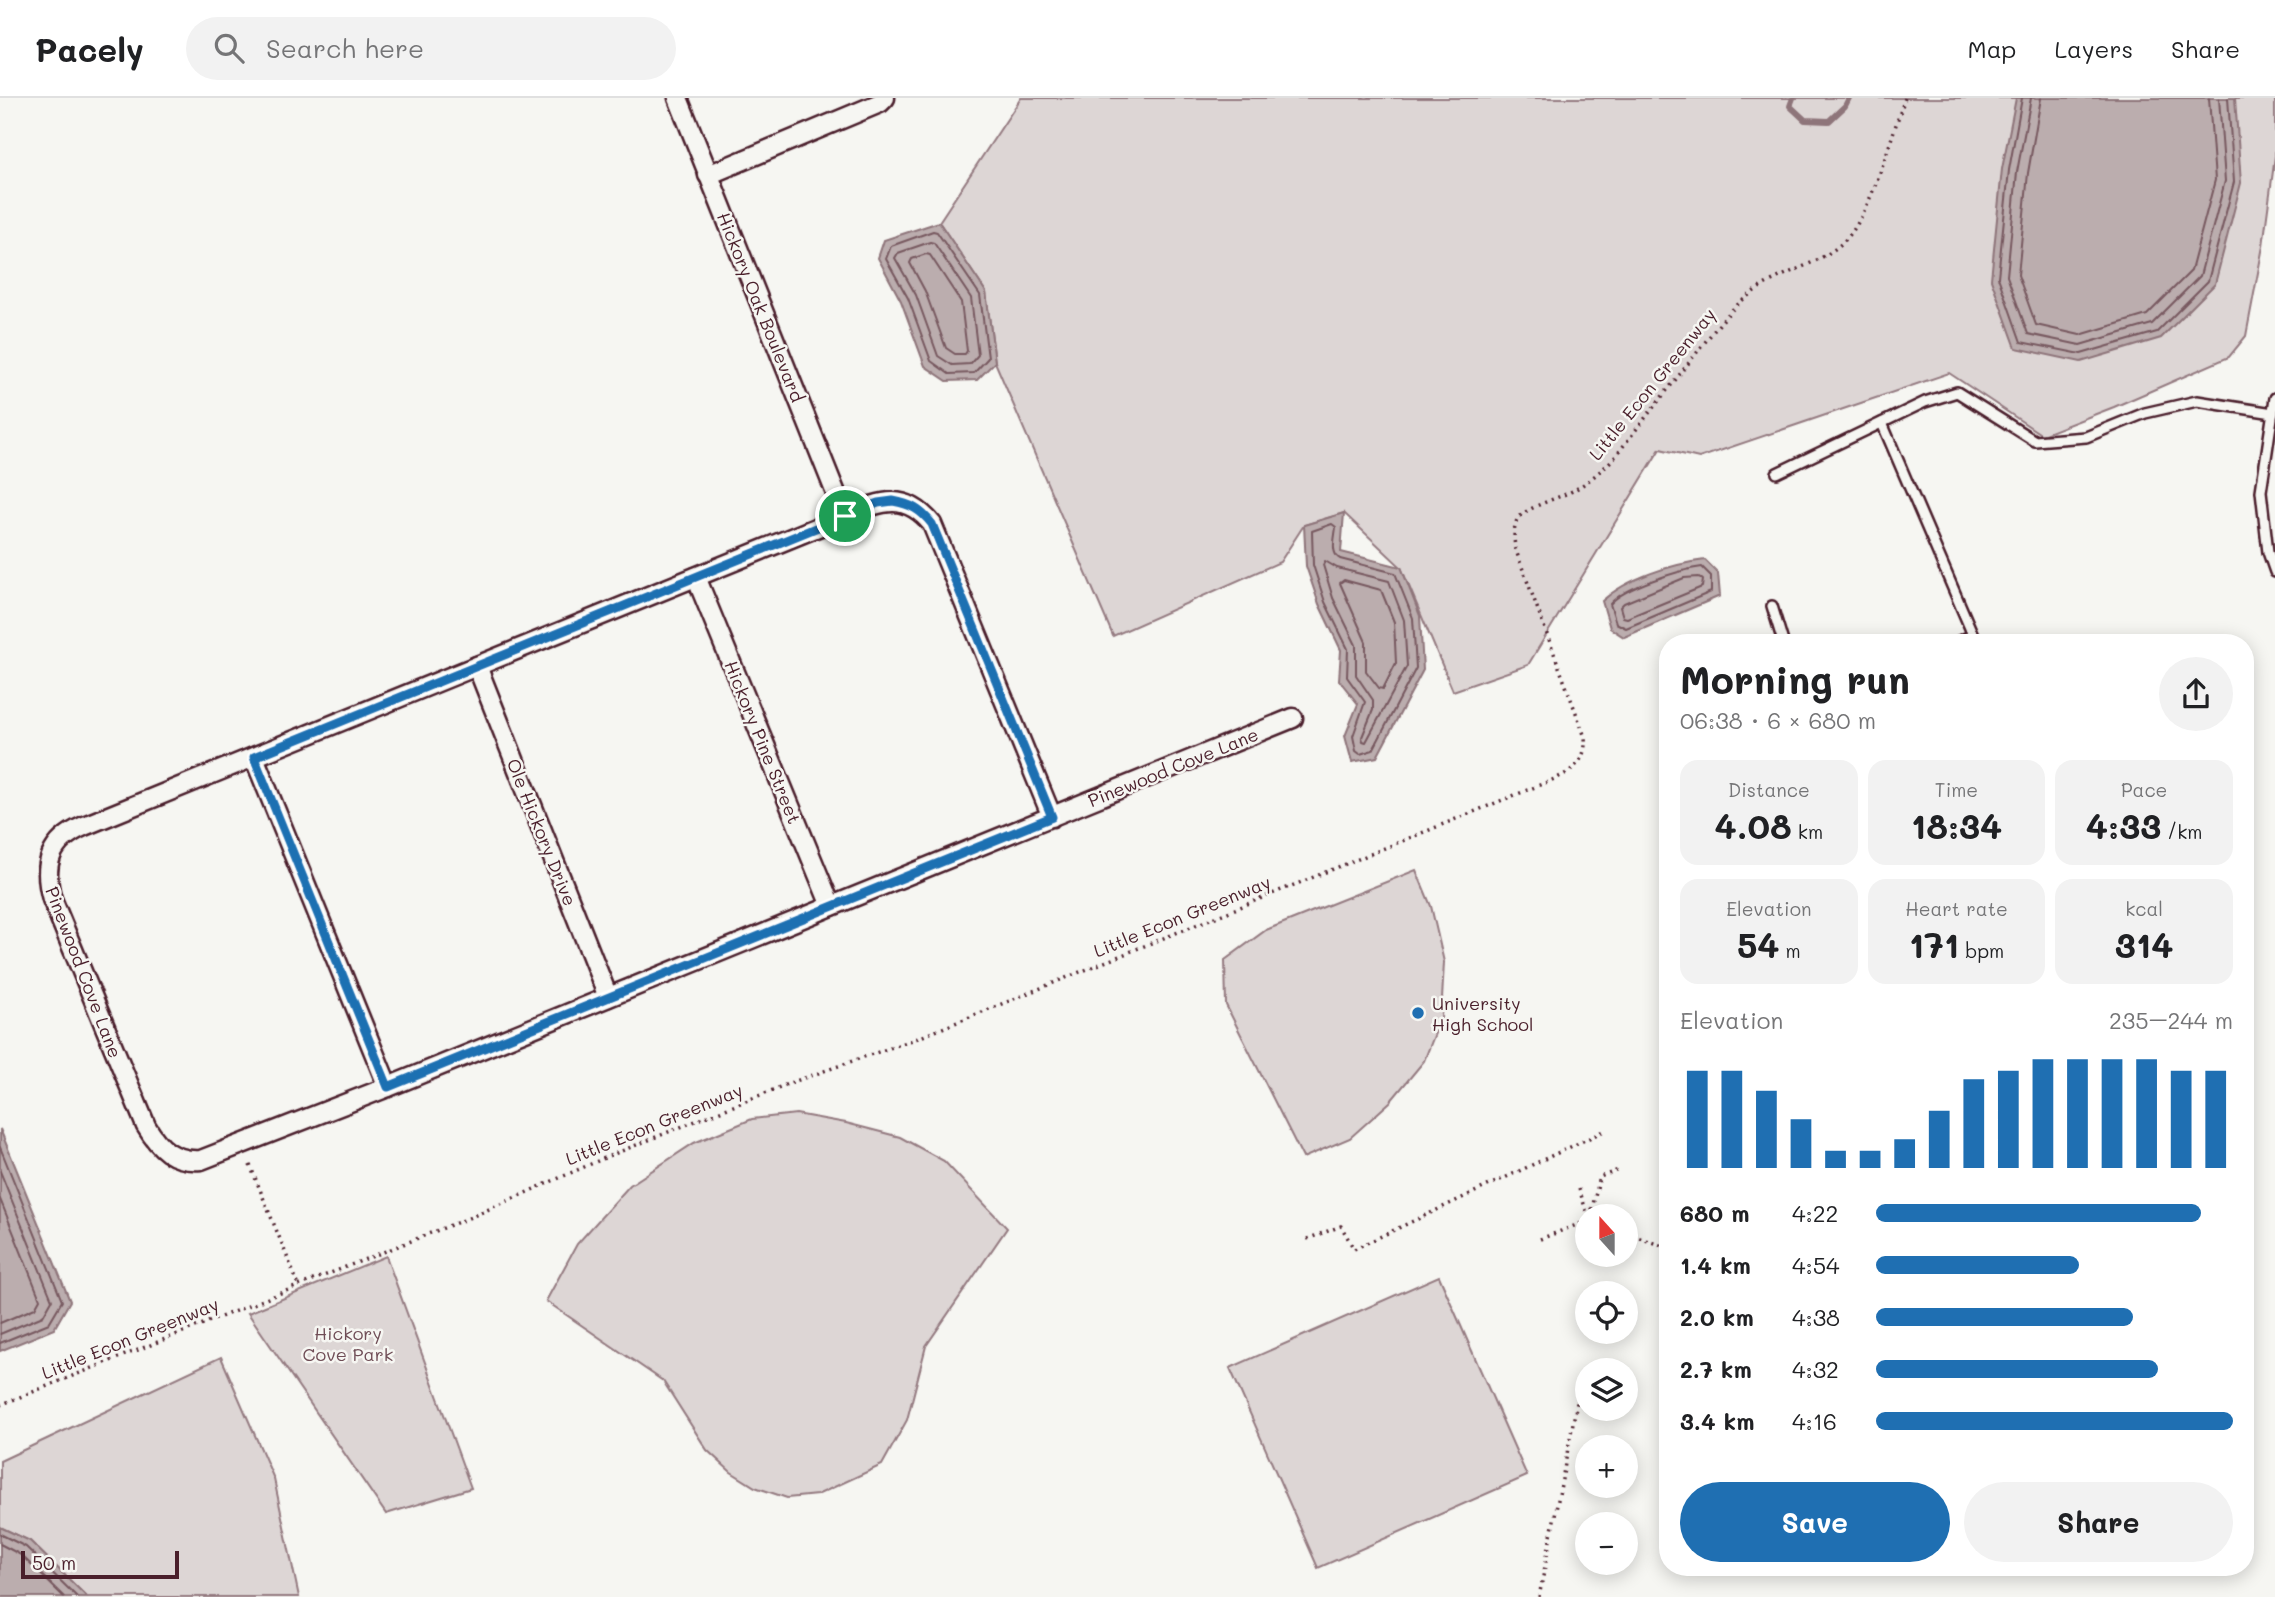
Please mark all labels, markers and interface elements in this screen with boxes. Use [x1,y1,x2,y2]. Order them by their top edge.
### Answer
search box [186,17,676,80]
text: Pacely [35,27,144,70]
icon: search [210,29,248,67]
text: Search here [266,31,424,65]
text: Map [1968,33,2016,64]
text: Layers [2054,33,2133,64]
text: Share [2171,33,2240,64]
street label: Hickory Oak Boulevard [712,209,810,405]
street label: Little Econ Greenway [1583,303,1721,465]
pin [815,486,875,546]
icon: arrive [826,497,864,535]
text: Morning run [1680,654,1910,704]
street label: Hickory Pine Street [719,657,807,827]
button: share [2159,657,2233,731]
text: 06:38 · 6 × 680 m [1680,705,1876,735]
street label: Pinewood Cove Lane [1084,722,1262,812]
street label: Ole Hickory Drive [502,755,582,909]
text: Distance [1728,777,1810,802]
text: Time [1935,777,1978,802]
text: Pace [2121,777,2167,802]
text: 4.08 [1715,802,1792,848]
text: 18:34 [1911,802,2002,848]
text: 4:33 [2086,802,2161,848]
text: km [1792,819,1823,844]
text: /km [2161,819,2202,844]
street label: Little Econ Greenway [1090,870,1274,962]
street label: Pinewood Cove Lane [40,883,128,1061]
text: Elevation [1726,896,1811,921]
text: Heart rate [1905,896,2008,921]
text: kcal [2125,896,2163,921]
text: 54 [1737,921,1780,967]
text: 171 [1909,921,1959,967]
text: 314 [2115,921,2174,967]
text: m [1780,938,1801,963]
text: bpm [1959,938,2004,963]
place label: University High School [1432,991,1533,1036]
marker: University High School [1410,1005,1426,1021]
text: Elevation [1680,1005,1783,1035]
text: 235–244 m [2109,1005,2233,1035]
street label: Little Econ Greenway [562,1078,746,1170]
text: 680 m [1680,1198,1750,1228]
text: 4:22 [1792,1198,1838,1228]
north arrow [1575,1204,1638,1267]
map controls [1575,1204,1638,1575]
text: 1.4 km [1680,1250,1751,1280]
text: 4:54 [1792,1250,1840,1280]
button: locate [1575,1281,1638,1344]
street label: Little Econ Greenway [38,1292,222,1384]
text: 2.0 km [1680,1302,1754,1332]
text: 4:38 [1792,1302,1840,1332]
park label: Hickory Cove Park [303,1321,393,1366]
text: 2.7 km [1680,1354,1752,1384]
text: 4:32 [1792,1354,1839,1384]
button: layers [1575,1358,1638,1421]
text: 3.4 km [1680,1406,1754,1436]
text: 4:16 [1792,1406,1837,1436]
button: + [1575,1435,1638,1498]
button: Save [1680,1482,1950,1562]
button: Share [1964,1482,2233,1562]
button: − [1575,1512,1638,1575]
scale bar [21,1548,178,1580]
text: 50 m [32,1550,76,1575]

